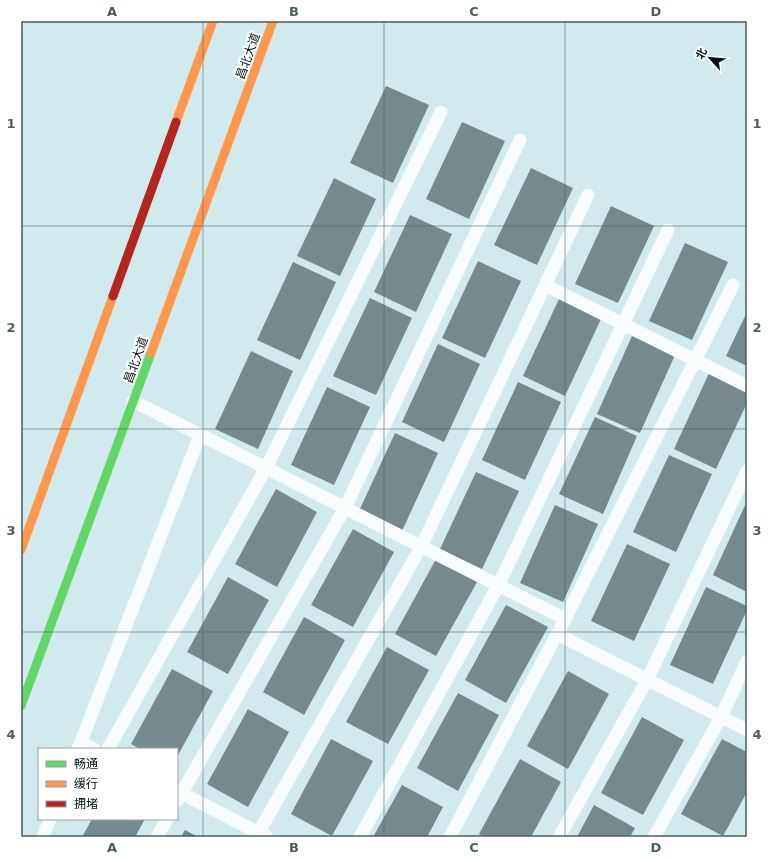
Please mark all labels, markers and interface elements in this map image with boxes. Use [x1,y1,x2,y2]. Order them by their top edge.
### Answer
text: A [107,4,117,19]
text: B [289,4,299,19]
text: C [469,4,479,19]
text: D [651,4,662,19]
street label: 昌北大道 [233,31,263,81]
north arrow [690,38,730,78]
text: 北 [693,46,710,62]
text: 1 [6,116,16,131]
text: 1 [752,116,762,131]
text: 2 [6,320,16,335]
text: 2 [752,320,762,335]
street label: 昌北大道 [121,335,151,385]
text: 3 [6,523,16,538]
text: 3 [752,523,762,538]
text: 4 [6,727,16,742]
text: 4 [752,727,762,742]
legend [38,748,178,820]
text: 畅通 [74,757,98,771]
text: 缓行 [74,777,98,791]
text: 拥堵 [74,797,98,811]
text: A [107,840,117,855]
text: B [289,840,299,855]
text: C [469,840,479,855]
text: D [651,840,662,855]

